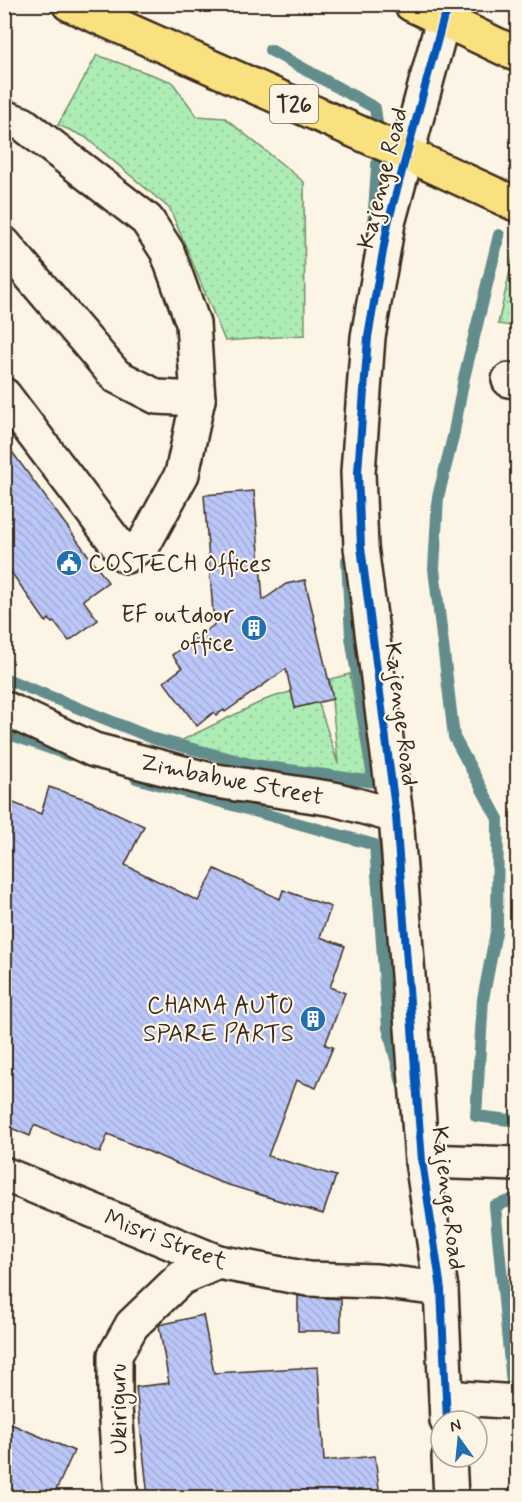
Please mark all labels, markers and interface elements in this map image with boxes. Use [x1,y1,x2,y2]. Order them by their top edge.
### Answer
road number: T26 [270,85,318,123]
street label: Kajenge Road [351,105,416,252]
public building icon: COSTECH Offices [54,548,84,578]
place label: COSTECH Offices [88,549,272,580]
place label: EF outdoor office [121,600,235,659]
building icon: EF outdoor office [239,613,269,643]
street label: Kajenge Road [376,641,425,788]
street label: Zimbabwe Street [137,747,326,813]
place label: CHAMA AUTO SPARE PARTS [143,991,294,1050]
building icon: CHAMA AUTO SPARE PARTS [298,1004,328,1034]
street label: Kajenge Road [423,1125,472,1272]
street label: Misri Street [100,1203,231,1278]
street label: Ukiriguru [103,1363,138,1455]
north arrow [429,1409,489,1469]
text: N [448,1414,463,1437]

